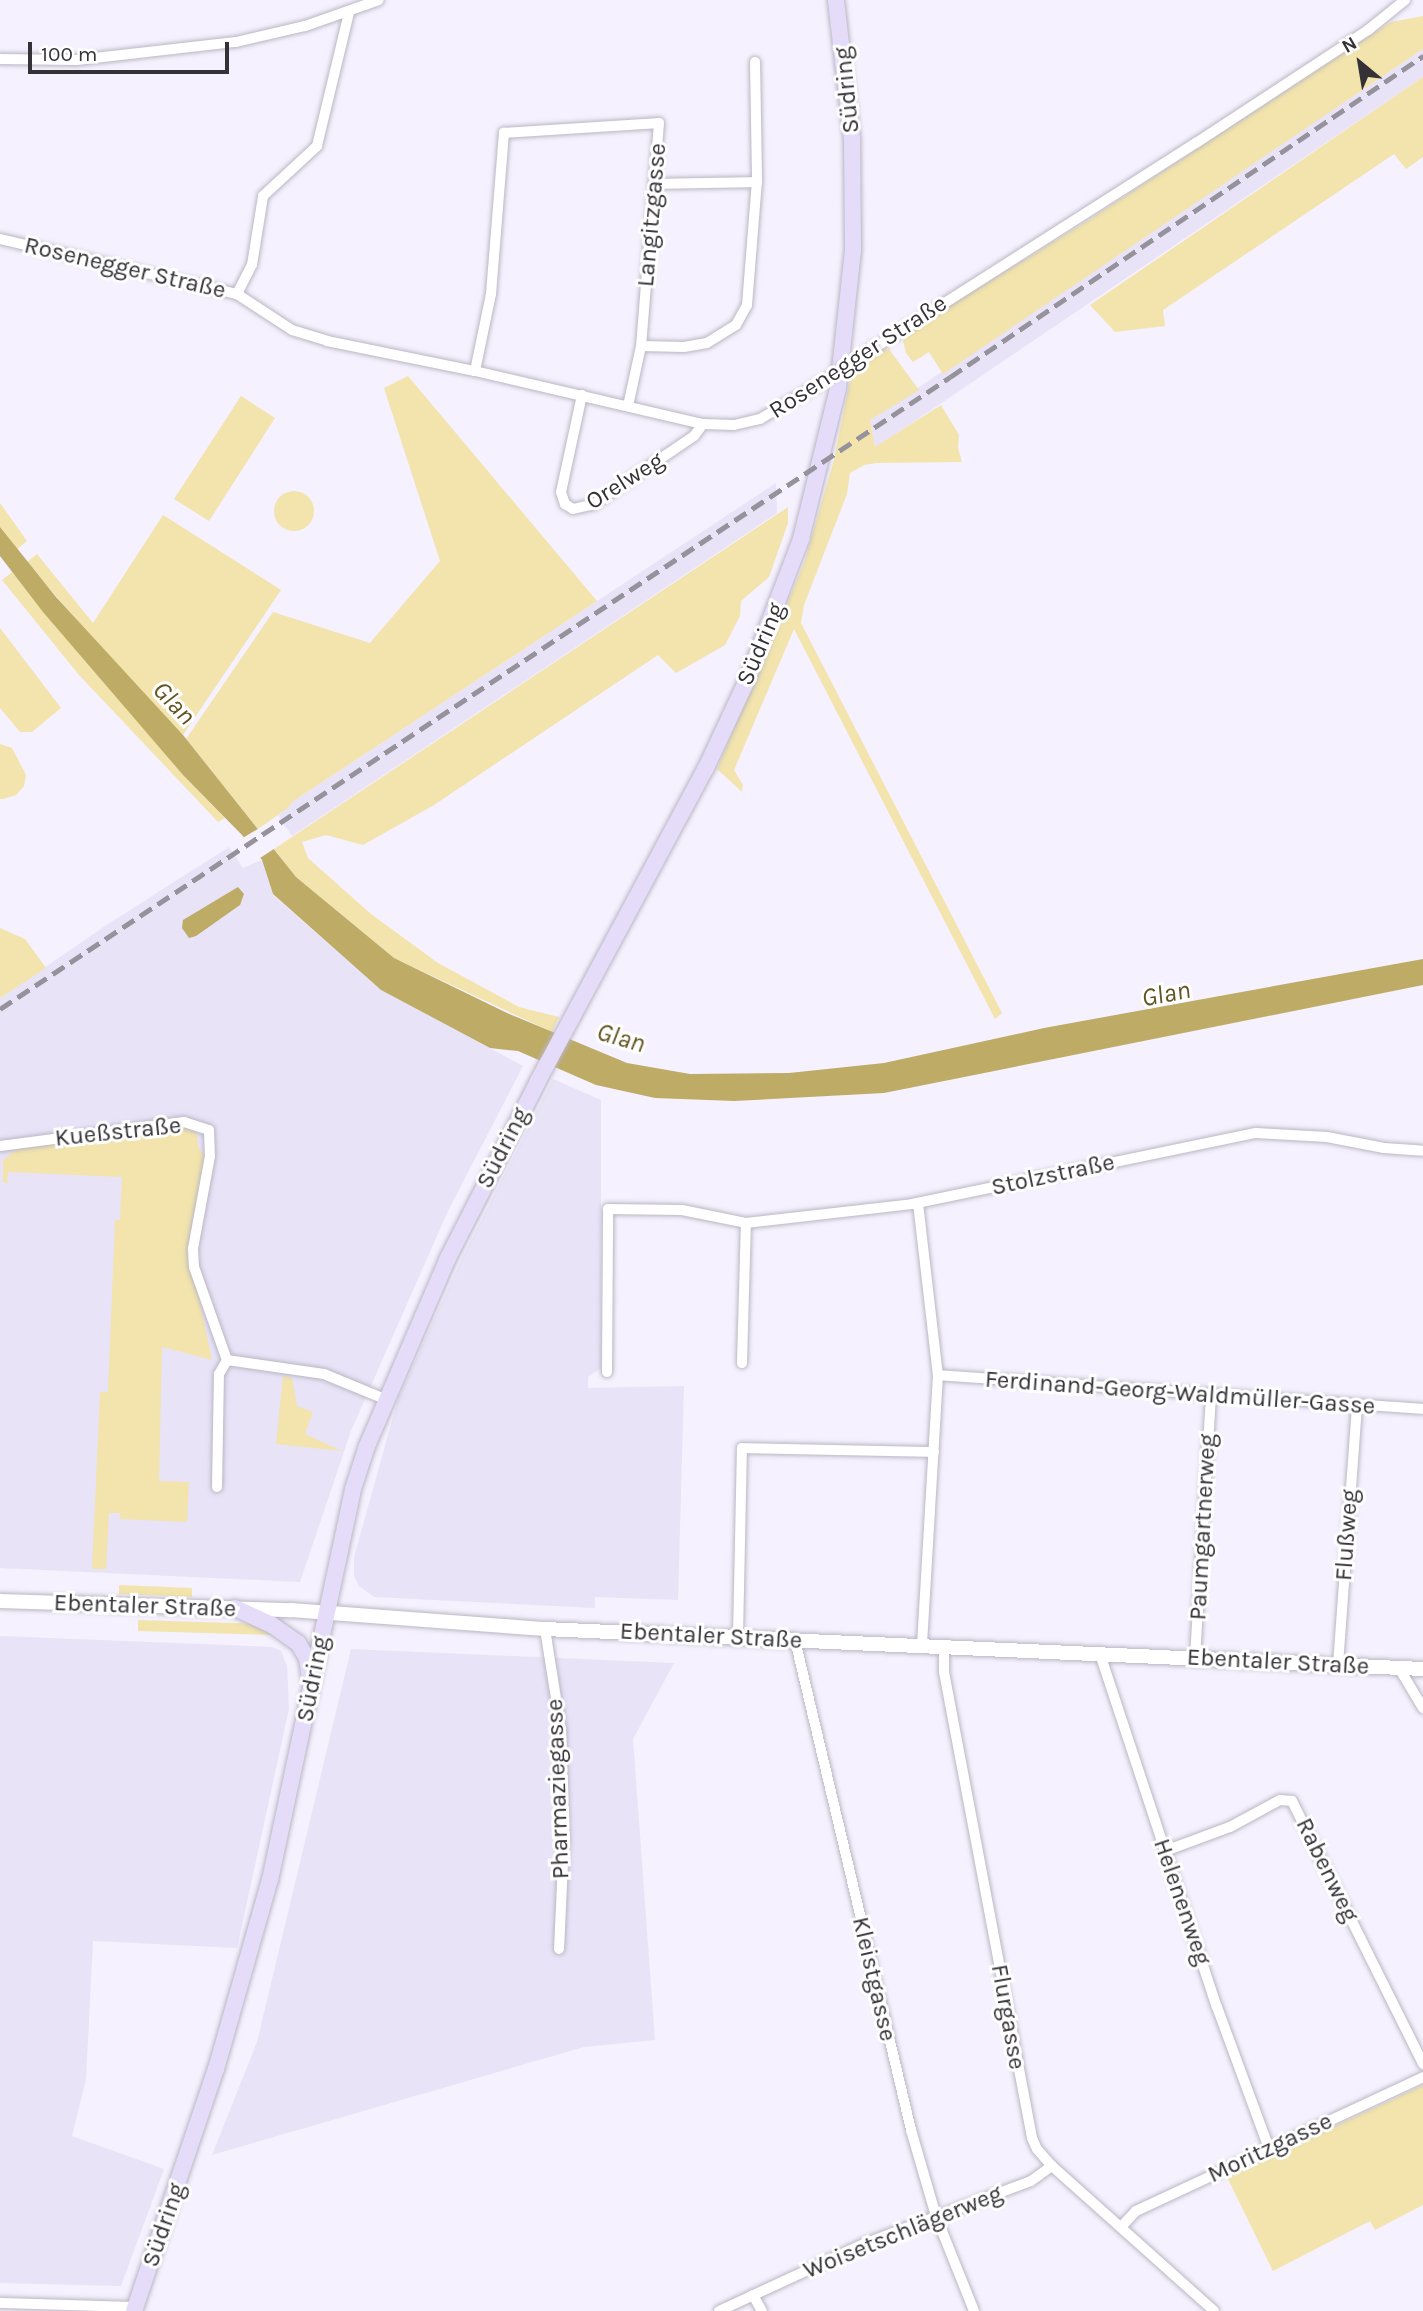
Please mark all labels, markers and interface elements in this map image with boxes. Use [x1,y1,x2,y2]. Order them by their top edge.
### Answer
scale bar [32,28,233,72]
north arrow [1325,28,1395,98]
text: N [1338,32,1361,58]
text: 100 m [41,42,98,66]
street label: Südring [828,45,866,135]
street label: Langitzgasse [631,142,673,288]
street label: Rosenegger Straße [21,231,229,305]
street label: Rosenegger Straße [764,289,952,425]
street label: Orelweg [581,446,669,516]
street label: Südring [731,598,791,690]
water label: Glan [146,674,202,732]
water label: Glan [1139,974,1193,1014]
water label: Glan [593,1016,649,1060]
street label: Südring [470,1103,536,1193]
street label: Kueßstraße [53,1111,183,1153]
street label: Stolzstraße [989,1148,1117,1202]
street label: Ferdinand-Georg-Waldmüller-Gasse [984,1365,1376,1421]
street label: Paumgartnerweg [1184,1433,1222,1621]
street label: Flußweg [1329,1488,1365,1582]
street label: Ebentaler Straße [53,1588,237,1624]
street label: Ebentaler Straße [619,1617,803,1655]
street label: Südring [291,1633,335,1725]
street label: Ebentaler Straße [1186,1643,1370,1681]
street label: Pharmaziegasse [540,1698,576,1880]
street label: Rabenweg [1289,1813,1365,1927]
street label: Helenenweg [1147,1835,1217,1969]
street label: Kleistgasse [846,1914,902,2044]
street label: Flurgasse [985,1962,1031,2072]
street label: Moritzgasse [1203,2107,1337,2189]
street label: Südring [136,2179,192,2271]
street label: Woisetschlägerweg [799,2179,1007,2285]

